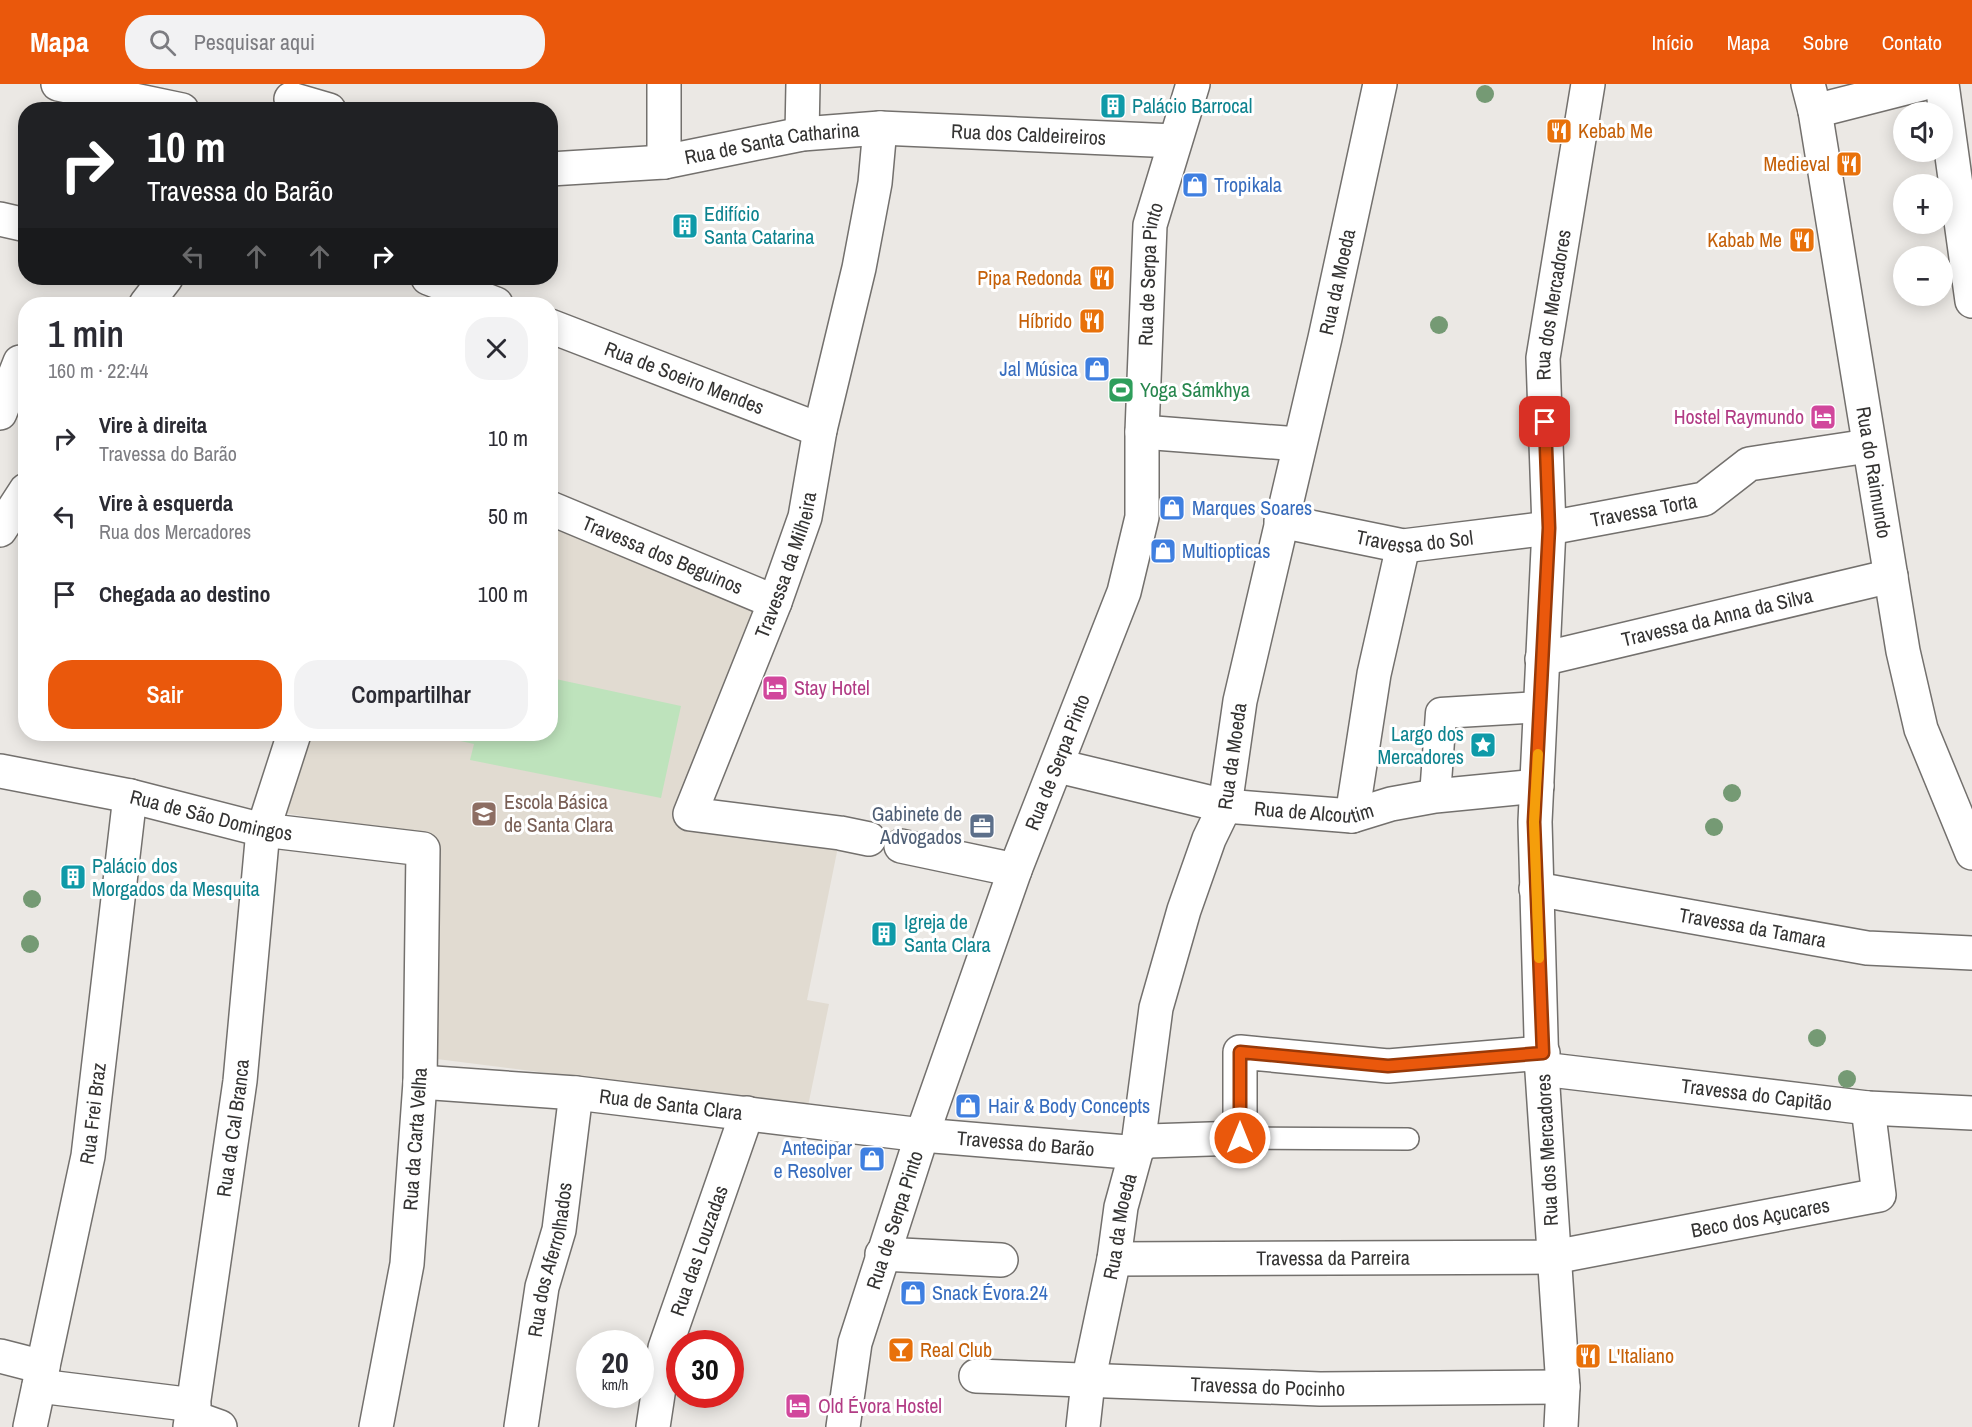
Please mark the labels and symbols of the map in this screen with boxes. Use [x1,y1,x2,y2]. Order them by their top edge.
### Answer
building icon: Palácio Barrocal [1098,91,1128,121]
place label: Palácio Barrocal [1132,92,1252,119]
street label: Rua de Santa Catharina [682,116,860,171]
restaurant icon: Kebab Me [1544,116,1574,146]
street label: Rua dos Caldeireiros [951,117,1107,151]
place label: Kebab Me [1578,117,1653,144]
restaurant icon: Medieval [1834,149,1864,179]
place label: Medieval [1763,150,1830,177]
shop icon: Tropikala [1180,170,1210,200]
place label: Tropikala [1214,171,1282,198]
street label: Rua de Serpa Pinto [1131,199,1169,347]
place label: Edifício Santa Catarina [704,200,814,250]
building icon: Edifício Santa Catarina [670,211,700,241]
restaurant icon: Kabab Me [1787,225,1817,255]
street label: Rua da Moeda [1312,226,1361,337]
place label: Kabab Me [1707,226,1782,253]
street label: Rua dos Mercadores [1529,228,1577,381]
restaurant icon: Pipa Redonda [1087,263,1117,293]
place label: Pipa Redonda [977,264,1082,291]
restaurant icon: Híbrido [1077,306,1107,336]
place label: Híbrido [1018,307,1072,334]
street label: Rua de Soeiro Mendes [601,334,768,420]
shop icon: Jal Música [1082,354,1112,384]
place label: Jal Música [1000,355,1078,382]
sports icon: Yoga Sámkhya [1106,375,1136,405]
place label: Yoga Sámkhya [1140,376,1250,403]
pin [1519,396,1570,447]
hotel icon: Hostel Raymundo [1808,402,1838,432]
place label: Hostel Raymundo [1674,403,1804,430]
street label: Rua do Raimundo [1850,404,1898,540]
street label: Travessa Torta [1588,487,1699,533]
street label: Travessa da Milheira [748,490,822,642]
shop icon: Marques Soares [1157,493,1187,523]
place label: Marques Soares [1192,494,1312,521]
street label: Travessa dos Beguinos [578,509,747,600]
street label: Travessa do Sol [1354,523,1475,559]
shop icon: Multiopticas [1148,536,1178,566]
place label: Multiopticas [1182,537,1270,564]
street label: Travessa da Anna da Silva [1619,581,1815,653]
hotel icon: Stay Hotel [760,673,790,703]
place label: Stay Hotel [794,674,870,701]
street label: Rua de Serpa Pinto [1018,690,1096,834]
street label: Rua da Moeda [1211,701,1253,811]
place label: Largo dos Mercadores [1377,720,1464,770]
place icon: Largo dos Mercadores [1468,730,1498,760]
street label: Rua de São Domingos [127,783,294,846]
place label: Escola Básica de Santa Clara [504,788,613,838]
street label: Rua de Alcoutim [1253,794,1377,829]
school or university icon: Escola Básica de Santa Clara [469,799,499,829]
place label: Gabinete de Advogados [872,800,962,850]
office icon: Gabinete de Advogados [967,811,997,841]
place label: Palácio dos Morgados da Mesquita [92,852,260,902]
building icon: Palácio dos Morgados da Mesquita [58,862,88,892]
street label: Travessa da Tamara [1677,901,1828,953]
place label: Igreja de Santa Clara [904,908,991,958]
building icon: Igreja de Santa Clara [869,919,899,949]
street label: Rua da Cal Branca [209,1058,255,1199]
street label: Rua Frei Braz [73,1061,112,1167]
street label: Rua da Carta Velha [396,1067,433,1211]
street label: Travessa do Capitão [1680,1072,1833,1117]
street label: Rua dos Mercadores [1529,1073,1564,1227]
street label: Rua de Santa Clara [598,1082,744,1126]
shop icon: Hair & Body Concepts [953,1091,983,1121]
place label: Hair & Body Concepts [988,1092,1150,1119]
position arrow [1208,1106,1272,1170]
street label: Travessa do Barão [956,1124,1096,1162]
place label: Antecipar e Resolver [774,1134,853,1184]
shop icon: Antecipar e Resolver [857,1144,887,1174]
street label: Rua de Serpa Pinto [859,1147,929,1293]
street label: Rua da Moeda [1096,1170,1143,1282]
street label: Rua dos Aferrolhados [521,1181,578,1339]
street label: Rua das Louzadas [663,1181,734,1320]
street label: Beco dos Açucares [1689,1191,1832,1244]
street label: Travessa da Parreira [1256,1244,1410,1271]
shop icon: Snack Évora.24 [898,1278,928,1308]
place label: Snack Évora.24 [932,1279,1048,1306]
speed limit sign: 30 [666,1330,744,1408]
bar icon: Real Club [886,1335,916,1365]
place label: Real Club [920,1336,992,1363]
restaurant icon: L'Italiano [1573,1341,1603,1371]
place label: L'Italiano [1608,1342,1674,1369]
street label: Travessa do Pocinho [1190,1370,1345,1402]
hotel icon: Old Évora Hostel [783,1391,813,1421]
place label: Old Évora Hostel [818,1392,942,1419]

